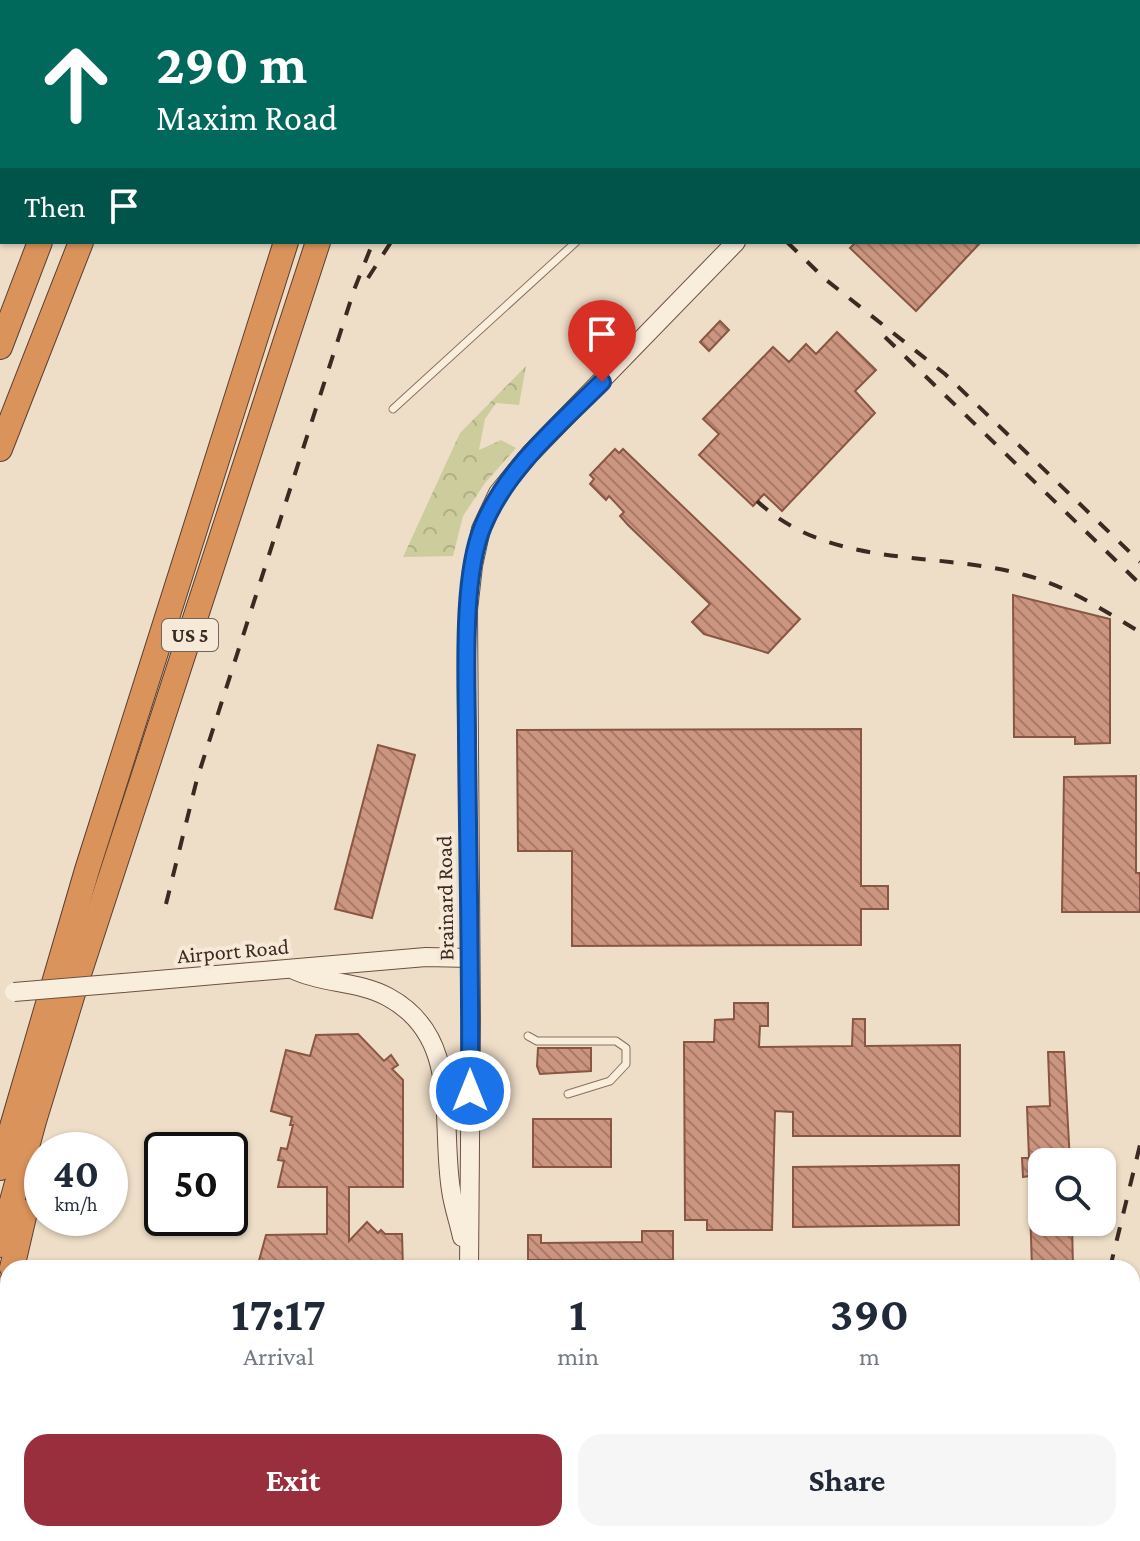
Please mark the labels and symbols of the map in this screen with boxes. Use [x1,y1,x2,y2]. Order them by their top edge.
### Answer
pin [568,300,636,382]
road number: US 5 [162,619,218,651]
street label: Brainard Road [431,835,459,961]
street label: Airport Road [176,934,290,968]
position arrow [428,1049,512,1133]
speed limit sign: 50 [144,1132,248,1236]

